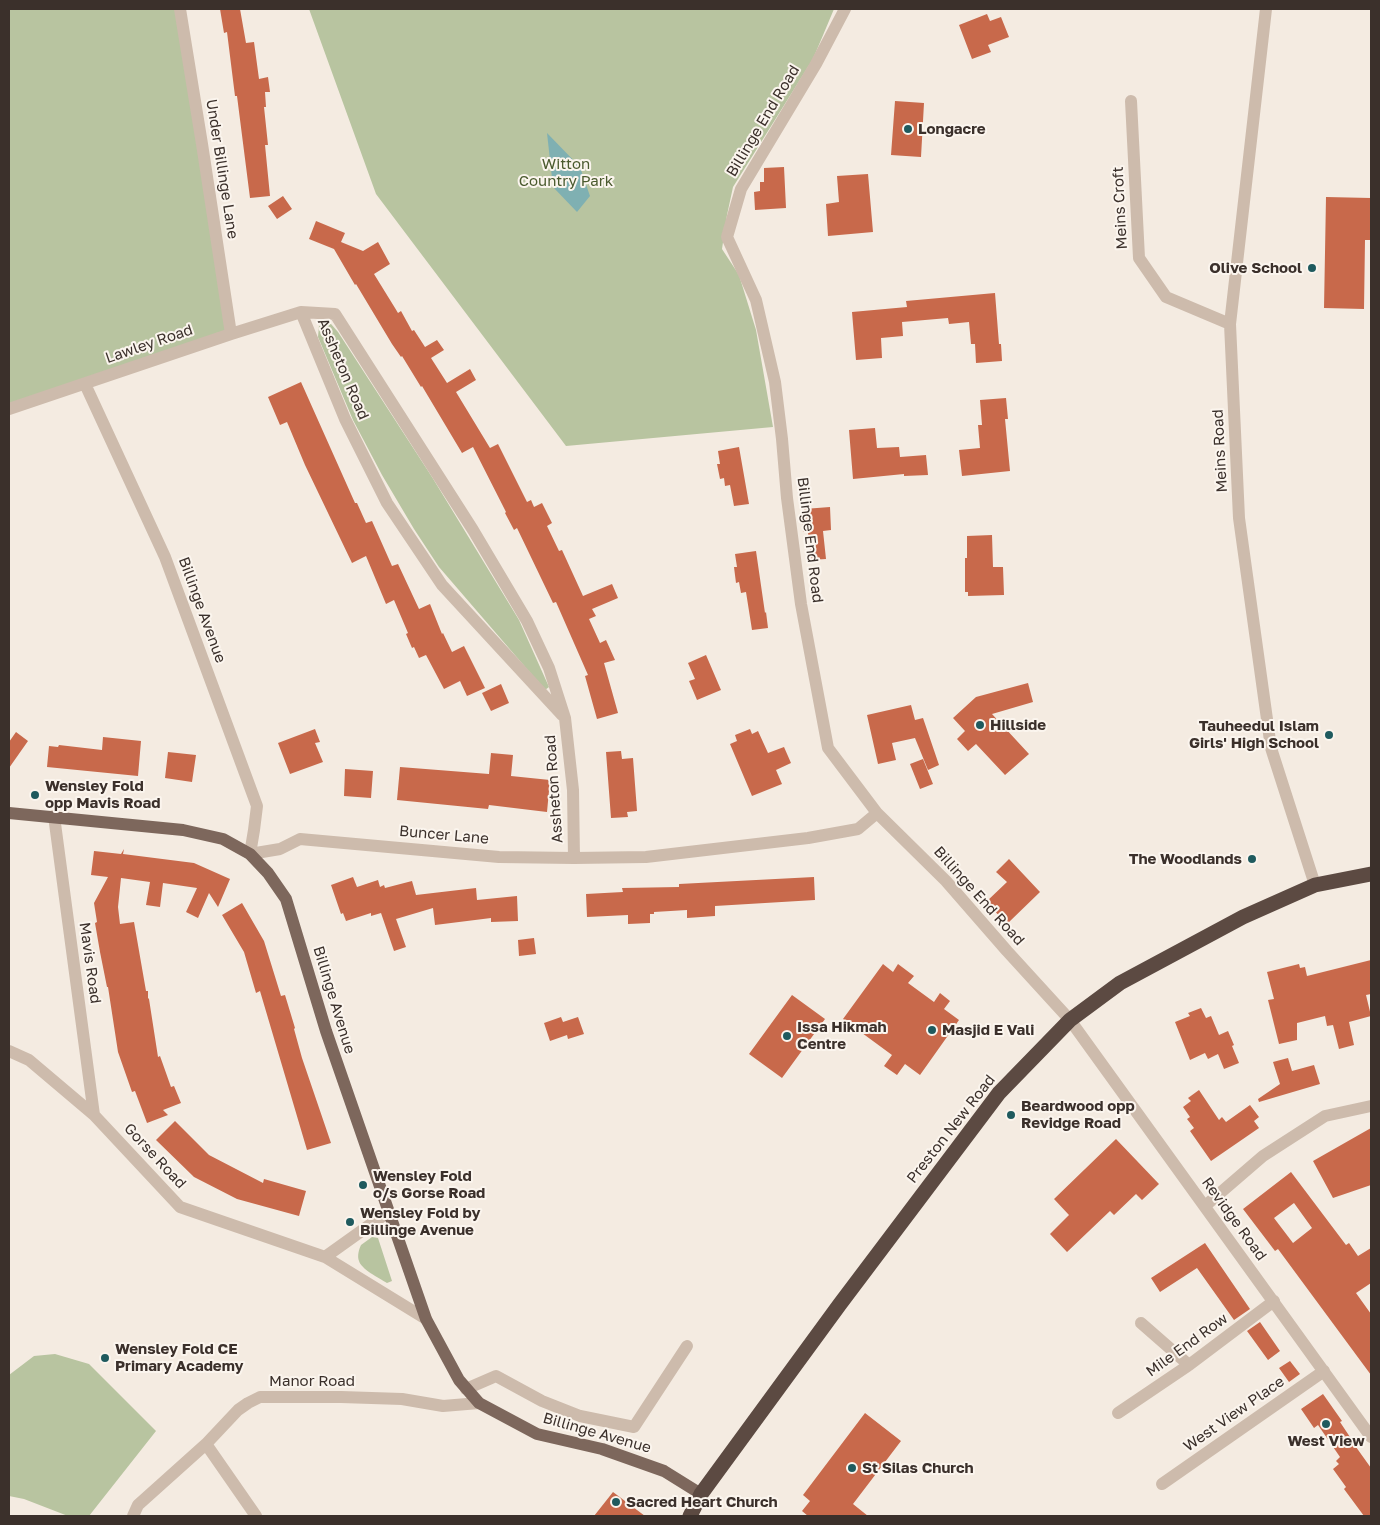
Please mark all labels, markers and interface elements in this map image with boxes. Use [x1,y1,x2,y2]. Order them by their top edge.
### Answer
street label: Billinge End Road [723,62,803,180]
street label: Under Billinge Lane [202,98,242,240]
place label: Longacre [918,120,986,138]
marker: Longacre [902,123,914,135]
park label: Witton Country Park [519,155,613,190]
street label: Meins Croft [1109,166,1131,250]
place label: Olive School [1209,259,1302,277]
marker: Olive School [1306,262,1318,274]
street label: Assheton Road [314,316,372,422]
street label: Lawley Road [103,321,195,367]
street label: Meins Road [1209,409,1231,493]
street label: Billinge End Road [793,476,827,604]
street label: Billinge Avenue [174,555,230,665]
place label: Hillside [990,716,1046,734]
place label: Tauheedul Islam Girls' High School [1189,717,1319,752]
marker: Hillside [974,719,986,731]
marker: Tauheedul Islam Girls' High School [1323,729,1335,741]
street label: Assheton Road [541,734,567,844]
place label: Wensley Fold opp Mavis Road [45,777,160,812]
marker: Wensley Fold opp Mavis Road [29,789,41,801]
street label: Buncer Lane [398,822,490,848]
street label: Billinge End Road [930,843,1028,949]
place label: The Woodlands [1129,850,1242,868]
marker: The Woodlands [1246,853,1258,865]
street label: Mavis Road [75,921,105,1005]
street label: Billinge Avenue [309,944,359,1056]
place label: Issa Hikmah Centre [797,1018,886,1053]
place label: Masjid E Vali [942,1021,1034,1039]
marker: Masjid E Vali [926,1024,938,1036]
marker: Issa Hikmah Centre [781,1030,793,1042]
street label: Preston New Road [903,1071,999,1187]
place label: Beardwood opp Revidge Road [1021,1097,1135,1132]
marker: Beardwood opp Revidge Road [1005,1109,1017,1121]
street label: Gorse Road [120,1120,190,1192]
place label: Wensley Fold o/s Gorse Road [373,1167,485,1202]
street label: Revidge Road [1198,1174,1270,1264]
marker: Wensley Fold o/s Gorse Road [357,1179,369,1191]
place label: Wensley Fold by Billinge Avenue [360,1204,480,1239]
marker: Wensley Fold by Billinge Avenue [344,1216,356,1228]
street label: Mile End Row [1143,1309,1231,1381]
place label: Wensley Fold CE Primary Academy [115,1340,244,1375]
marker: Wensley Fold CE Primary Academy [99,1352,111,1364]
street label: Manor Road [269,1372,355,1390]
street label: West View Place [1180,1373,1288,1455]
street label: Billinge Avenue [541,1409,653,1457]
marker: West View [1320,1418,1332,1430]
place label: West View [1287,1432,1365,1450]
place label: St Silas Church [862,1459,974,1477]
marker: St Silas Church [846,1462,858,1474]
place label: Sacred Heart Church [626,1493,778,1511]
marker: Sacred Heart Church [610,1496,622,1508]

